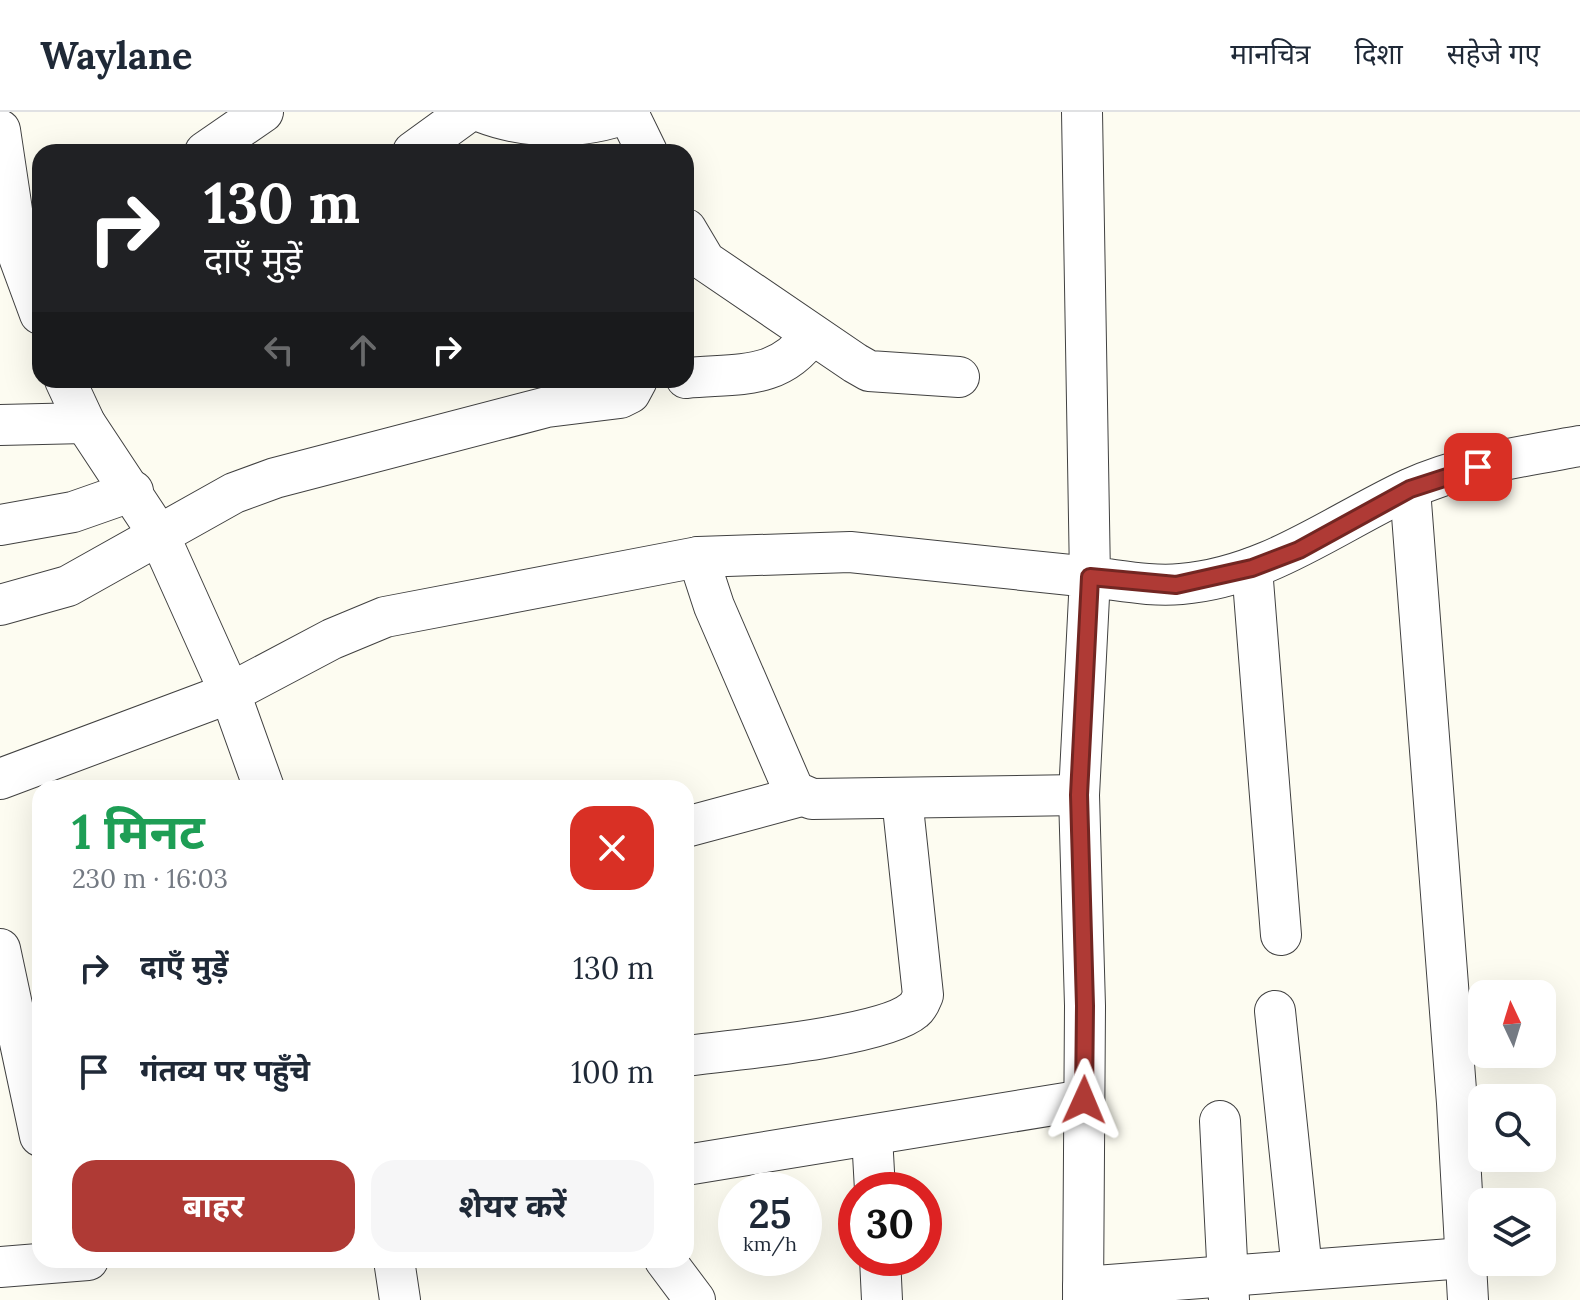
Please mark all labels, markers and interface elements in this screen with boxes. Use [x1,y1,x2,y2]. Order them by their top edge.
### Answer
text: Waylane [40,31,192,79]
text: मानचित्र [1230,36,1310,72]
text: दिशा [1354,36,1403,72]
text: सहेजे गए [1447,36,1540,72]
text: 130 m [204,167,360,238]
icon: right [72,176,176,280]
text: दाएँ मुड़ें [204,237,303,283]
icon: left [257,328,301,372]
icon: ahead [341,328,385,372]
icon: right [425,328,469,372]
pin [1444,433,1512,501]
icon: arrive [1456,445,1500,489]
text: 1 मिनट [72,801,205,862]
button: close [570,806,654,890]
text: 230 m · 16:03 [72,862,228,895]
icon: right [72,946,116,990]
text: दाएँ मुड़ें [140,947,228,985]
text: 130 m [573,949,654,987]
north arrow [1468,980,1556,1068]
map controls [1468,980,1556,1276]
icon: arrive [72,1050,116,1094]
text: गंतव्य पर पहुँचे [140,1051,310,1089]
text: 100 m [571,1053,654,1091]
position arrow [1042,1058,1126,1142]
button: search [1468,1084,1556,1172]
button: बाहर [72,1160,355,1252]
button: शेयर करें [371,1160,654,1252]
speed limit sign: 30 [838,1172,942,1276]
text: 25 [749,1188,791,1239]
button: layers [1468,1188,1556,1276]
text: km/h [743,1231,797,1256]

